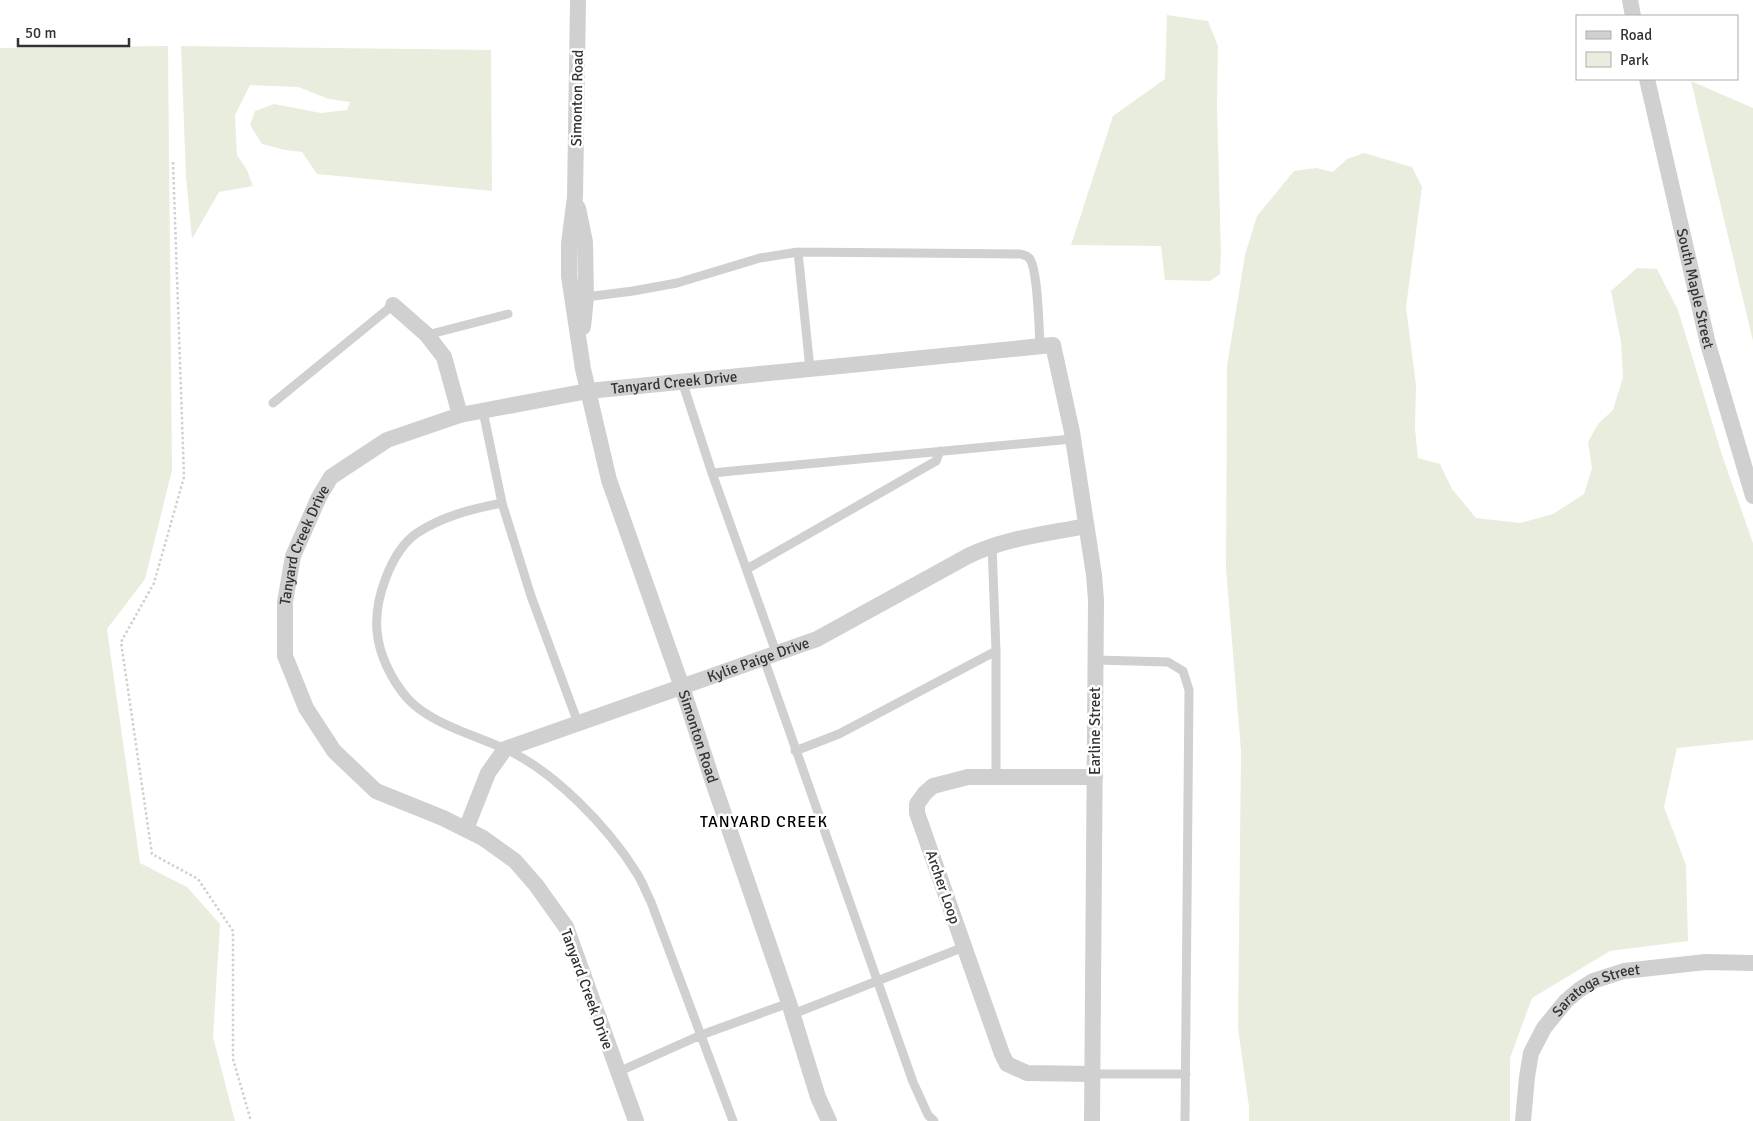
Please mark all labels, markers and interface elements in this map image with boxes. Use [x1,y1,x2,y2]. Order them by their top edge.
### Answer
scale bar [18,15,129,47]
legend [1576,15,1738,80]
text: 50 m [25,24,56,42]
text: Road [1620,26,1652,44]
street label: Simonton Road [567,49,587,147]
text: Park [1620,51,1649,69]
street label: South Maple Street [1673,227,1718,351]
street label: Tanyard Creek Drive [610,367,738,398]
street label: Tanyard Creek Drive [276,481,333,606]
street label: Kylie Paige Drive [705,633,812,686]
street label: Earline Street [1086,687,1104,775]
street label: Simonton Road [675,688,722,785]
district label: TANYARD CREEK [700,812,828,832]
street label: Archer Loop [922,848,964,926]
street label: Tanyard Creek Drive [557,926,617,1052]
street label: Saratoga Street [1548,960,1641,1020]

